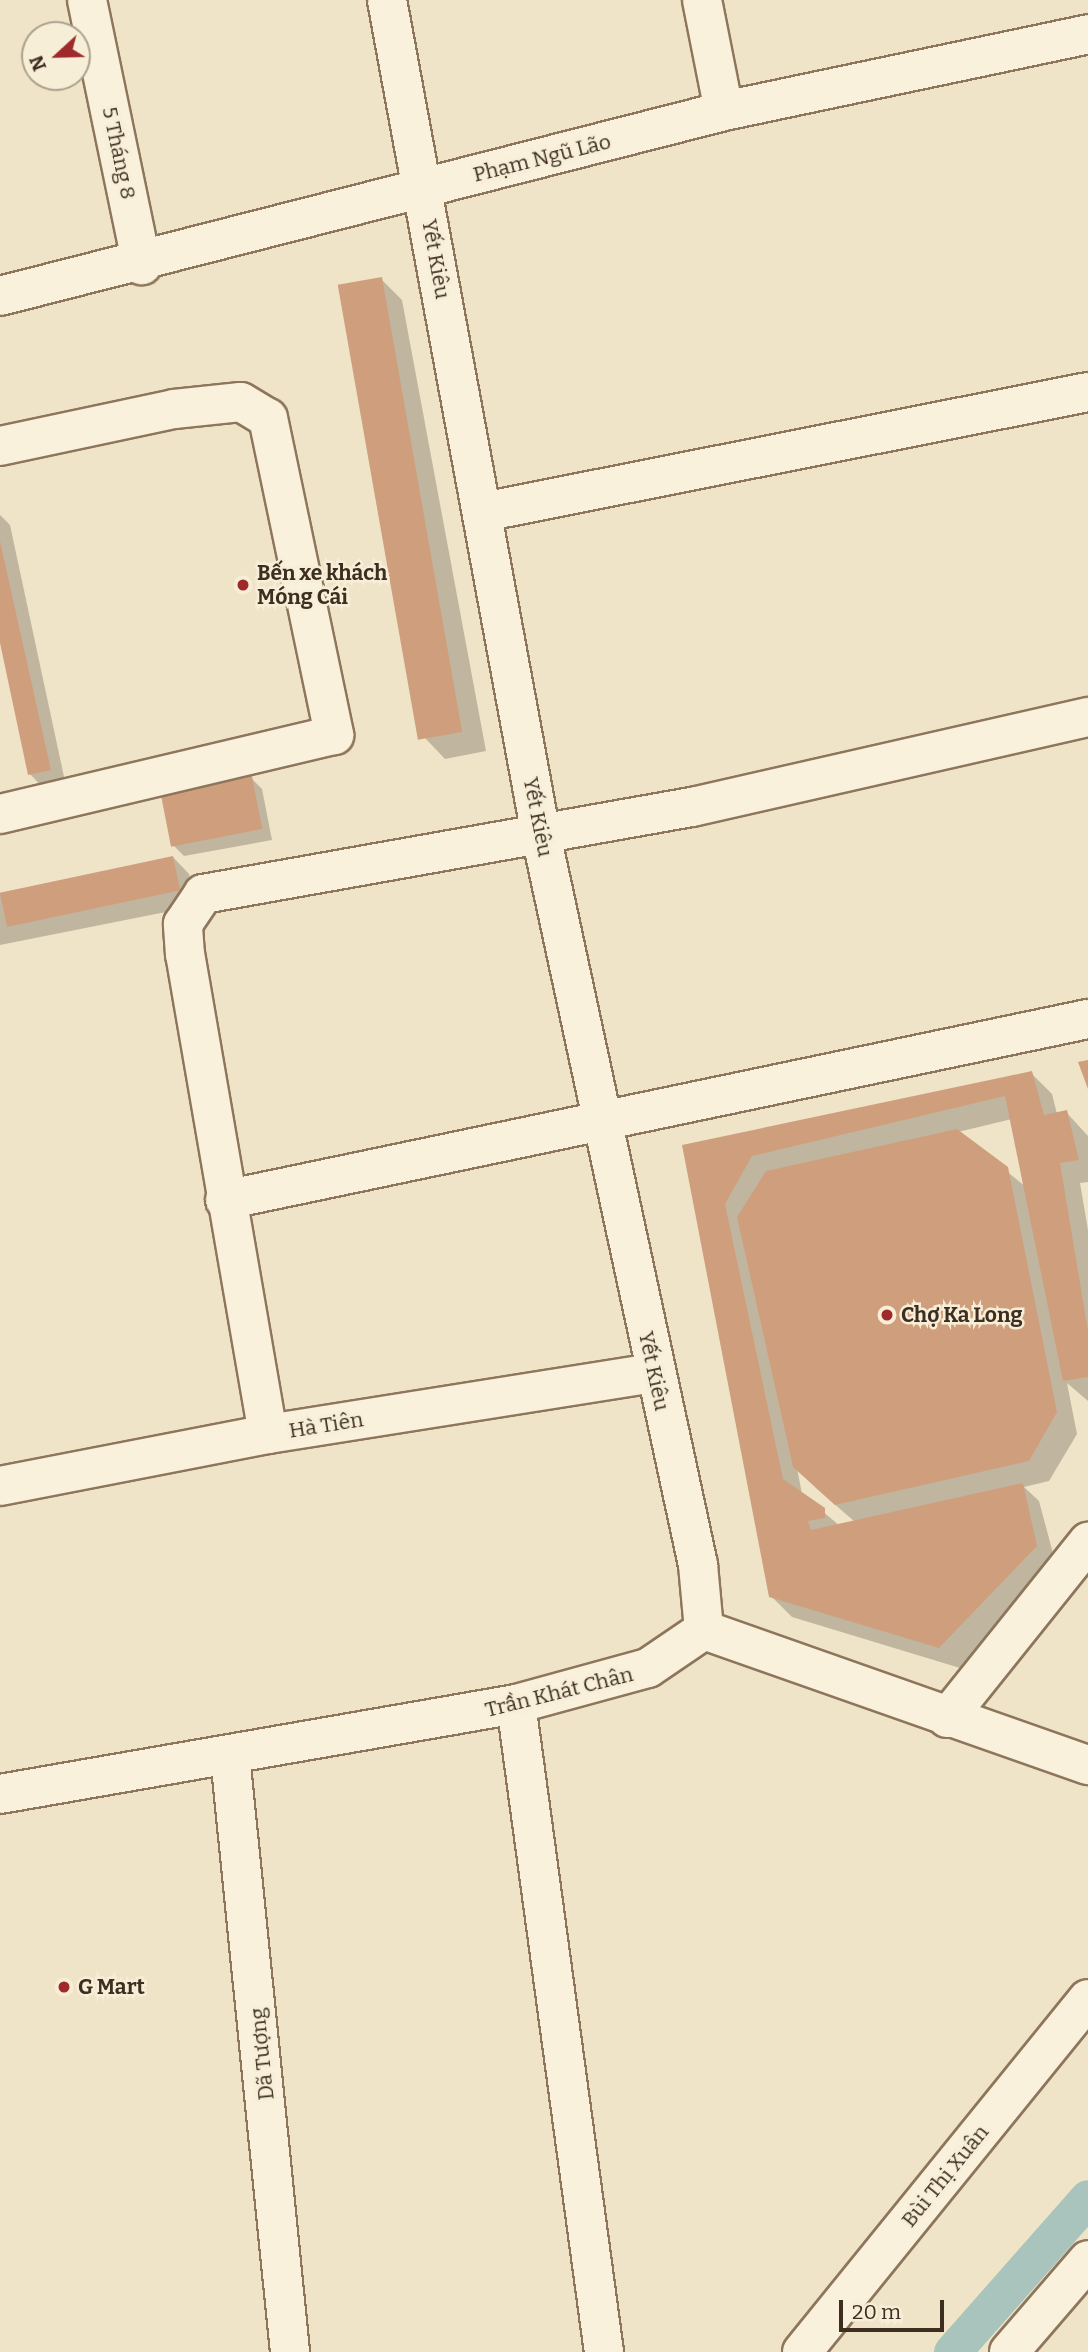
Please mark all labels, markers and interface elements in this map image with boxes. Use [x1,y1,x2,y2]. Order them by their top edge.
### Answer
north arrow [21,21,91,91]
text: N [25,52,51,74]
street label: 5 Tháng 8 [97,104,141,202]
street label: Phạm Ngũ Lão [470,129,614,187]
street label: Yết Kiêu [417,217,455,301]
place label: Bến xe khách Móng Cái [257,560,387,610]
marker: Bến xe khách Móng Cái [235,577,251,593]
street label: Yết Kiêu [518,775,558,859]
place label: Chợ Ka Long [901,1302,1022,1328]
marker: Chợ Ka Long [879,1307,895,1323]
street label: Yết Kiêu [633,1329,675,1413]
street label: Hà Tiên [287,1407,365,1443]
street label: Trần Khát Chân [482,1661,636,1723]
place label: G Mart [78,1974,145,2000]
marker: G Mart [56,1979,72,1995]
street label: Dã Tượng [245,2007,279,2101]
street label: Bùi Thị Xuân [896,2120,994,2232]
scale bar [843,2286,948,2330]
text: 20 m [852,2299,901,2325]

